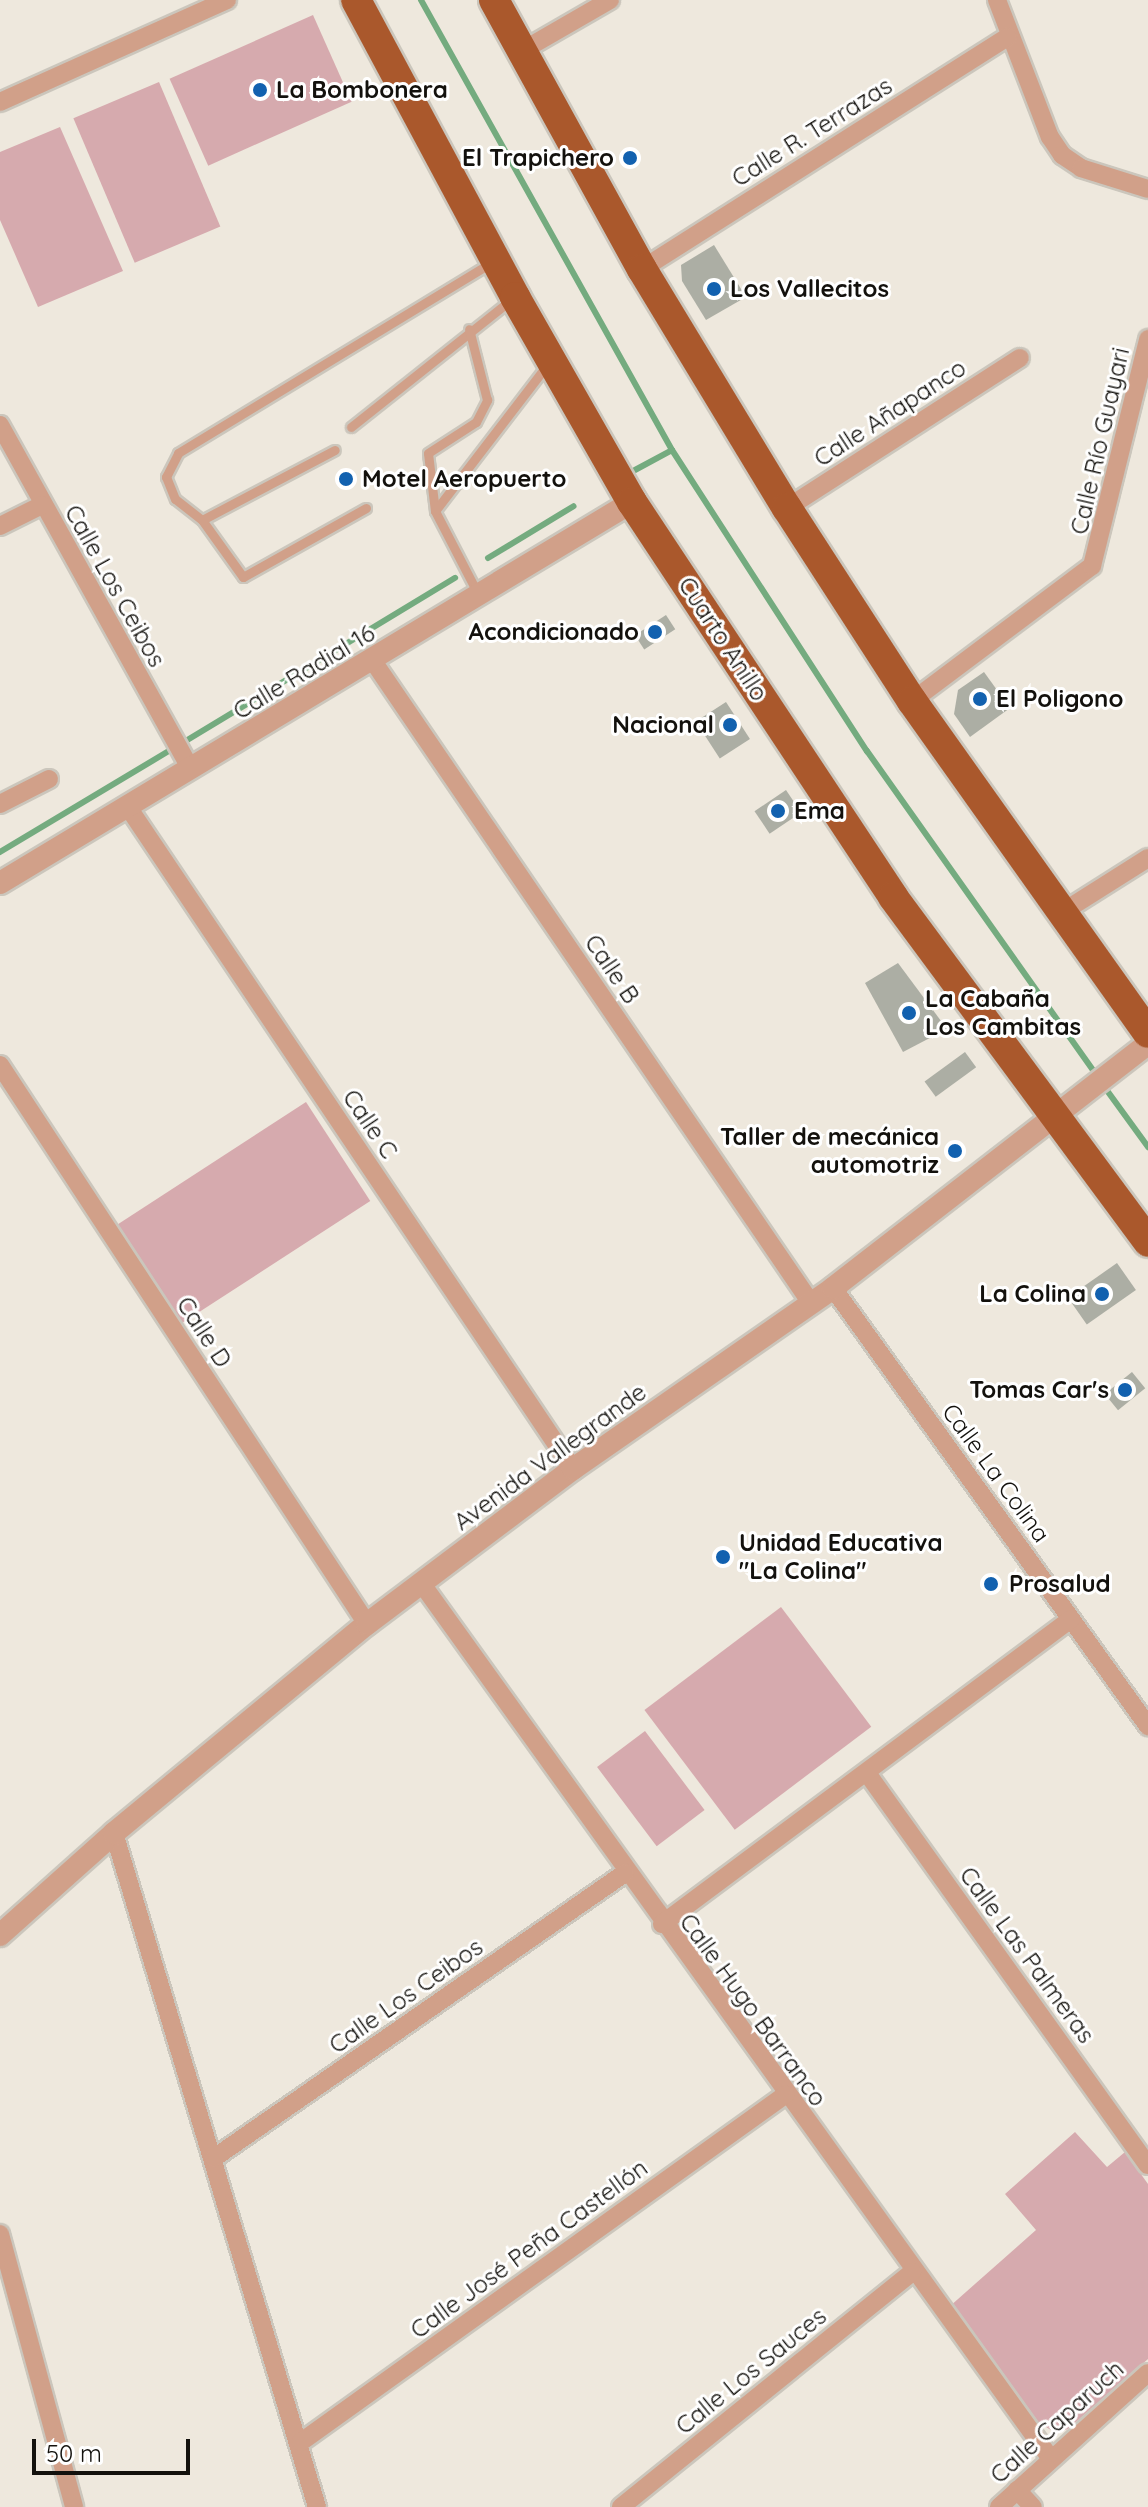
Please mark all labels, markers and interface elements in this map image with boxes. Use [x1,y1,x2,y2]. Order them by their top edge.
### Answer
street label: Calle R. Terrazas [727,71,897,193]
place label: La Bombonera [276,76,448,104]
marker: La Bombonera [251,81,269,99]
place label: El Trapichero [462,144,614,172]
marker: El Trapichero [621,149,639,167]
place label: Los Vallecitos [730,275,889,303]
marker: Los Vallecitos [705,280,723,298]
street label: Calle Río Guayari [1065,345,1135,537]
street label: Calle Añapanco [809,353,971,473]
place label: Motel Aeropuerto [362,465,566,493]
marker: Motel Aeropuerto [337,470,355,488]
street label: Calle Los Ceibos [59,500,171,672]
street label: Cuarto Anillo [672,572,774,706]
street label: Calle Radial 16 [228,618,380,726]
place label: Acondicionado [469,618,639,646]
marker: Acondicionado [646,623,664,641]
place label: El Poligono [996,685,1123,713]
marker: El Poligono [971,690,989,708]
place label: Nacional [612,711,714,739]
marker: Nacional [721,716,739,734]
place label: Ema [794,797,845,825]
marker: Ema [769,802,787,820]
street label: Calle B [579,929,645,1009]
place label: La Cabaña Los Cambitas [925,985,1081,1041]
marker: La Cabaña Los Cambitas [900,1004,918,1022]
street label: Calle C [337,1084,403,1164]
place label: Taller de mecánica automotriz [720,1123,939,1179]
marker: Taller de mecánica automotriz [946,1142,964,1160]
place label: La Colina [979,1280,1086,1308]
marker: La Colina [1093,1285,1111,1303]
street label: Calle D [171,1291,237,1373]
place label: Tomas Car's [969,1376,1109,1404]
street label: Avenida Vallegrande [448,1378,652,1536]
marker: Tomas Car's [1116,1381,1134,1399]
street label: Calle La Colina [936,1398,1056,1548]
place label: Unidad Educativa "La Colina" [739,1529,943,1585]
marker: Unidad Educativa "La Colina" [714,1548,732,1566]
place label: Prosalud [1009,1570,1111,1598]
marker: Prosalud [980,1573,1002,1595]
street label: Calle Las Palmeras [953,1861,1101,2049]
street label: Calle Hugo Barranco [673,1908,833,2112]
street label: Calle Los Ceibos [324,1932,488,2060]
street label: Calle José Peña Castellón [405,2153,653,2345]
street label: Calle Los Sauces [670,2302,832,2440]
street label: Calle Caparuch [984,2355,1130,2489]
scale bar [36,2423,194,2473]
text: 50 m [46,2438,102,2468]

